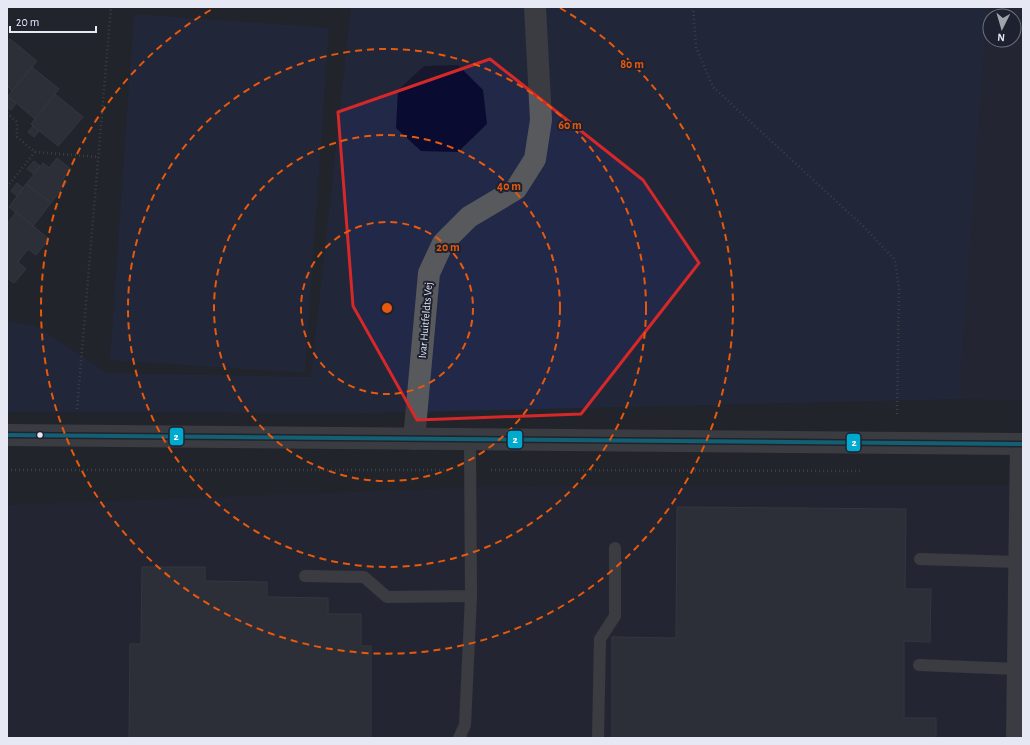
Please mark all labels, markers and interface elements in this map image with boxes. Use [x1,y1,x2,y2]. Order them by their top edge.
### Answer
scale bar [10,8,96,34]
north arrow [982,8,1022,48]
text: 20 m [16,16,39,28]
text: N [997,32,1005,43]
text: 80 m [620,58,644,70]
text: 60 m [558,119,582,131]
text: 40 m [497,180,521,192]
text: 20 m [436,241,460,253]
street label: Ivar Huitfeldts Vej [417,282,434,359]
centre of rings [380,301,394,315]
line badge: 2 [169,427,184,446]
unlabelled marker [35,430,45,440]
line badge: 2 [507,430,523,449]
text: 2 [173,431,179,442]
line badge: 2 [846,433,861,452]
text: 2 [512,434,518,445]
text: 2 [851,437,857,448]

